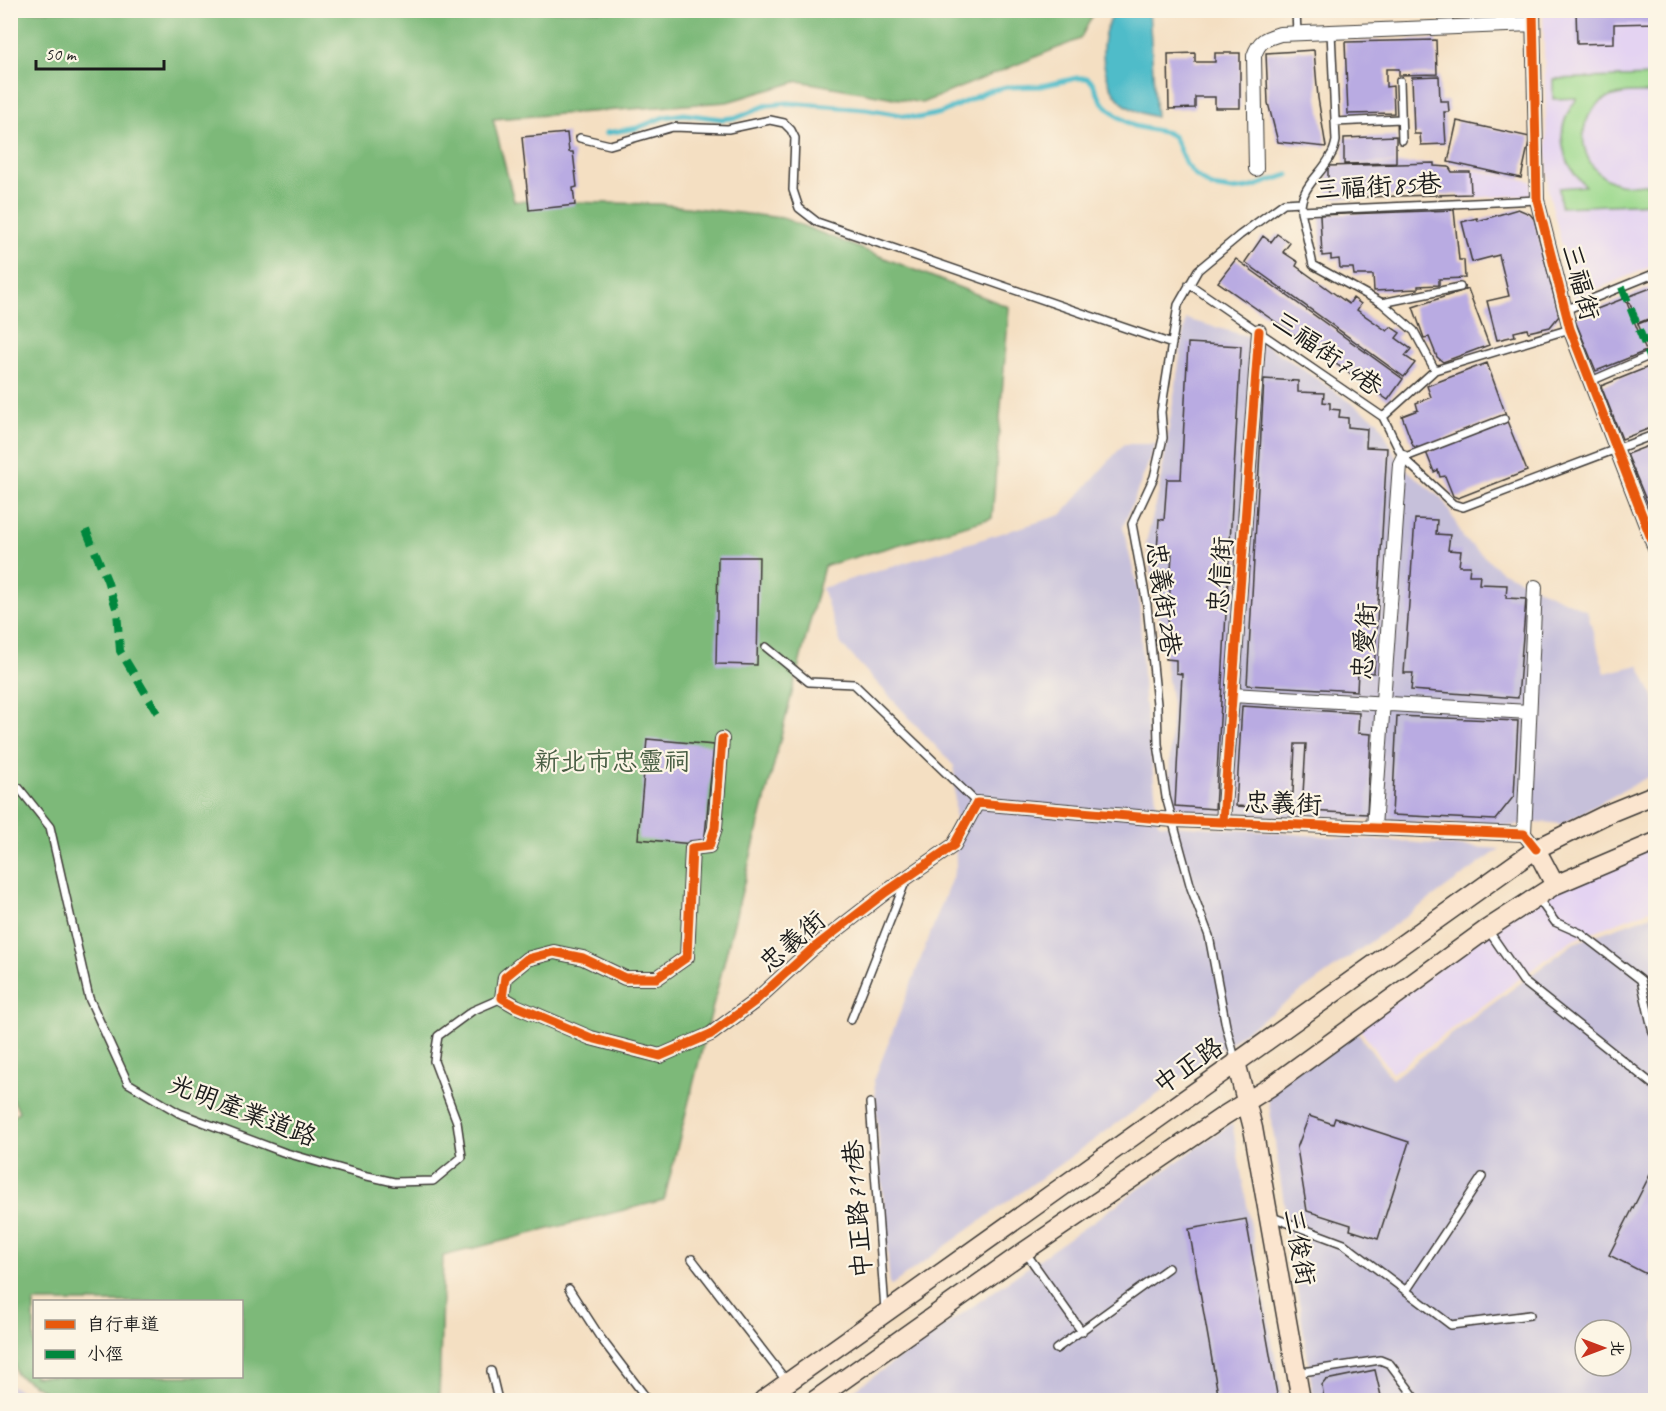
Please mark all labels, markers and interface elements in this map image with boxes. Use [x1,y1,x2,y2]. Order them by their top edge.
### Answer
scale bar [36,33,164,71]
text: 50 m [45,43,78,65]
street label: 三福街85巷 [1314,167,1443,206]
street label: 三福街 [1554,240,1607,324]
street label: 三福街74巷 [1266,303,1389,403]
street label: 忠信街 [1201,535,1240,615]
street label: 忠義街2巷 [1139,539,1188,659]
street label: 忠愛街 [1345,601,1384,681]
park label: 新北市忠靈祠 [534,745,690,778]
street label: 忠義街 [1243,786,1323,821]
street label: 忠義街 [752,903,833,979]
street label: 中正路 [1147,1030,1230,1101]
street label: 光明產業道路 [164,1067,322,1154]
street label: 中正路711巷 [836,1138,879,1280]
street label: 三俊街 [1276,1206,1323,1288]
legend [33,1300,243,1378]
text: 自行車道 [87,1313,159,1335]
north arrow [1573,1318,1633,1378]
text: 北 [1607,1340,1627,1356]
text: 小徑 [87,1343,123,1365]

